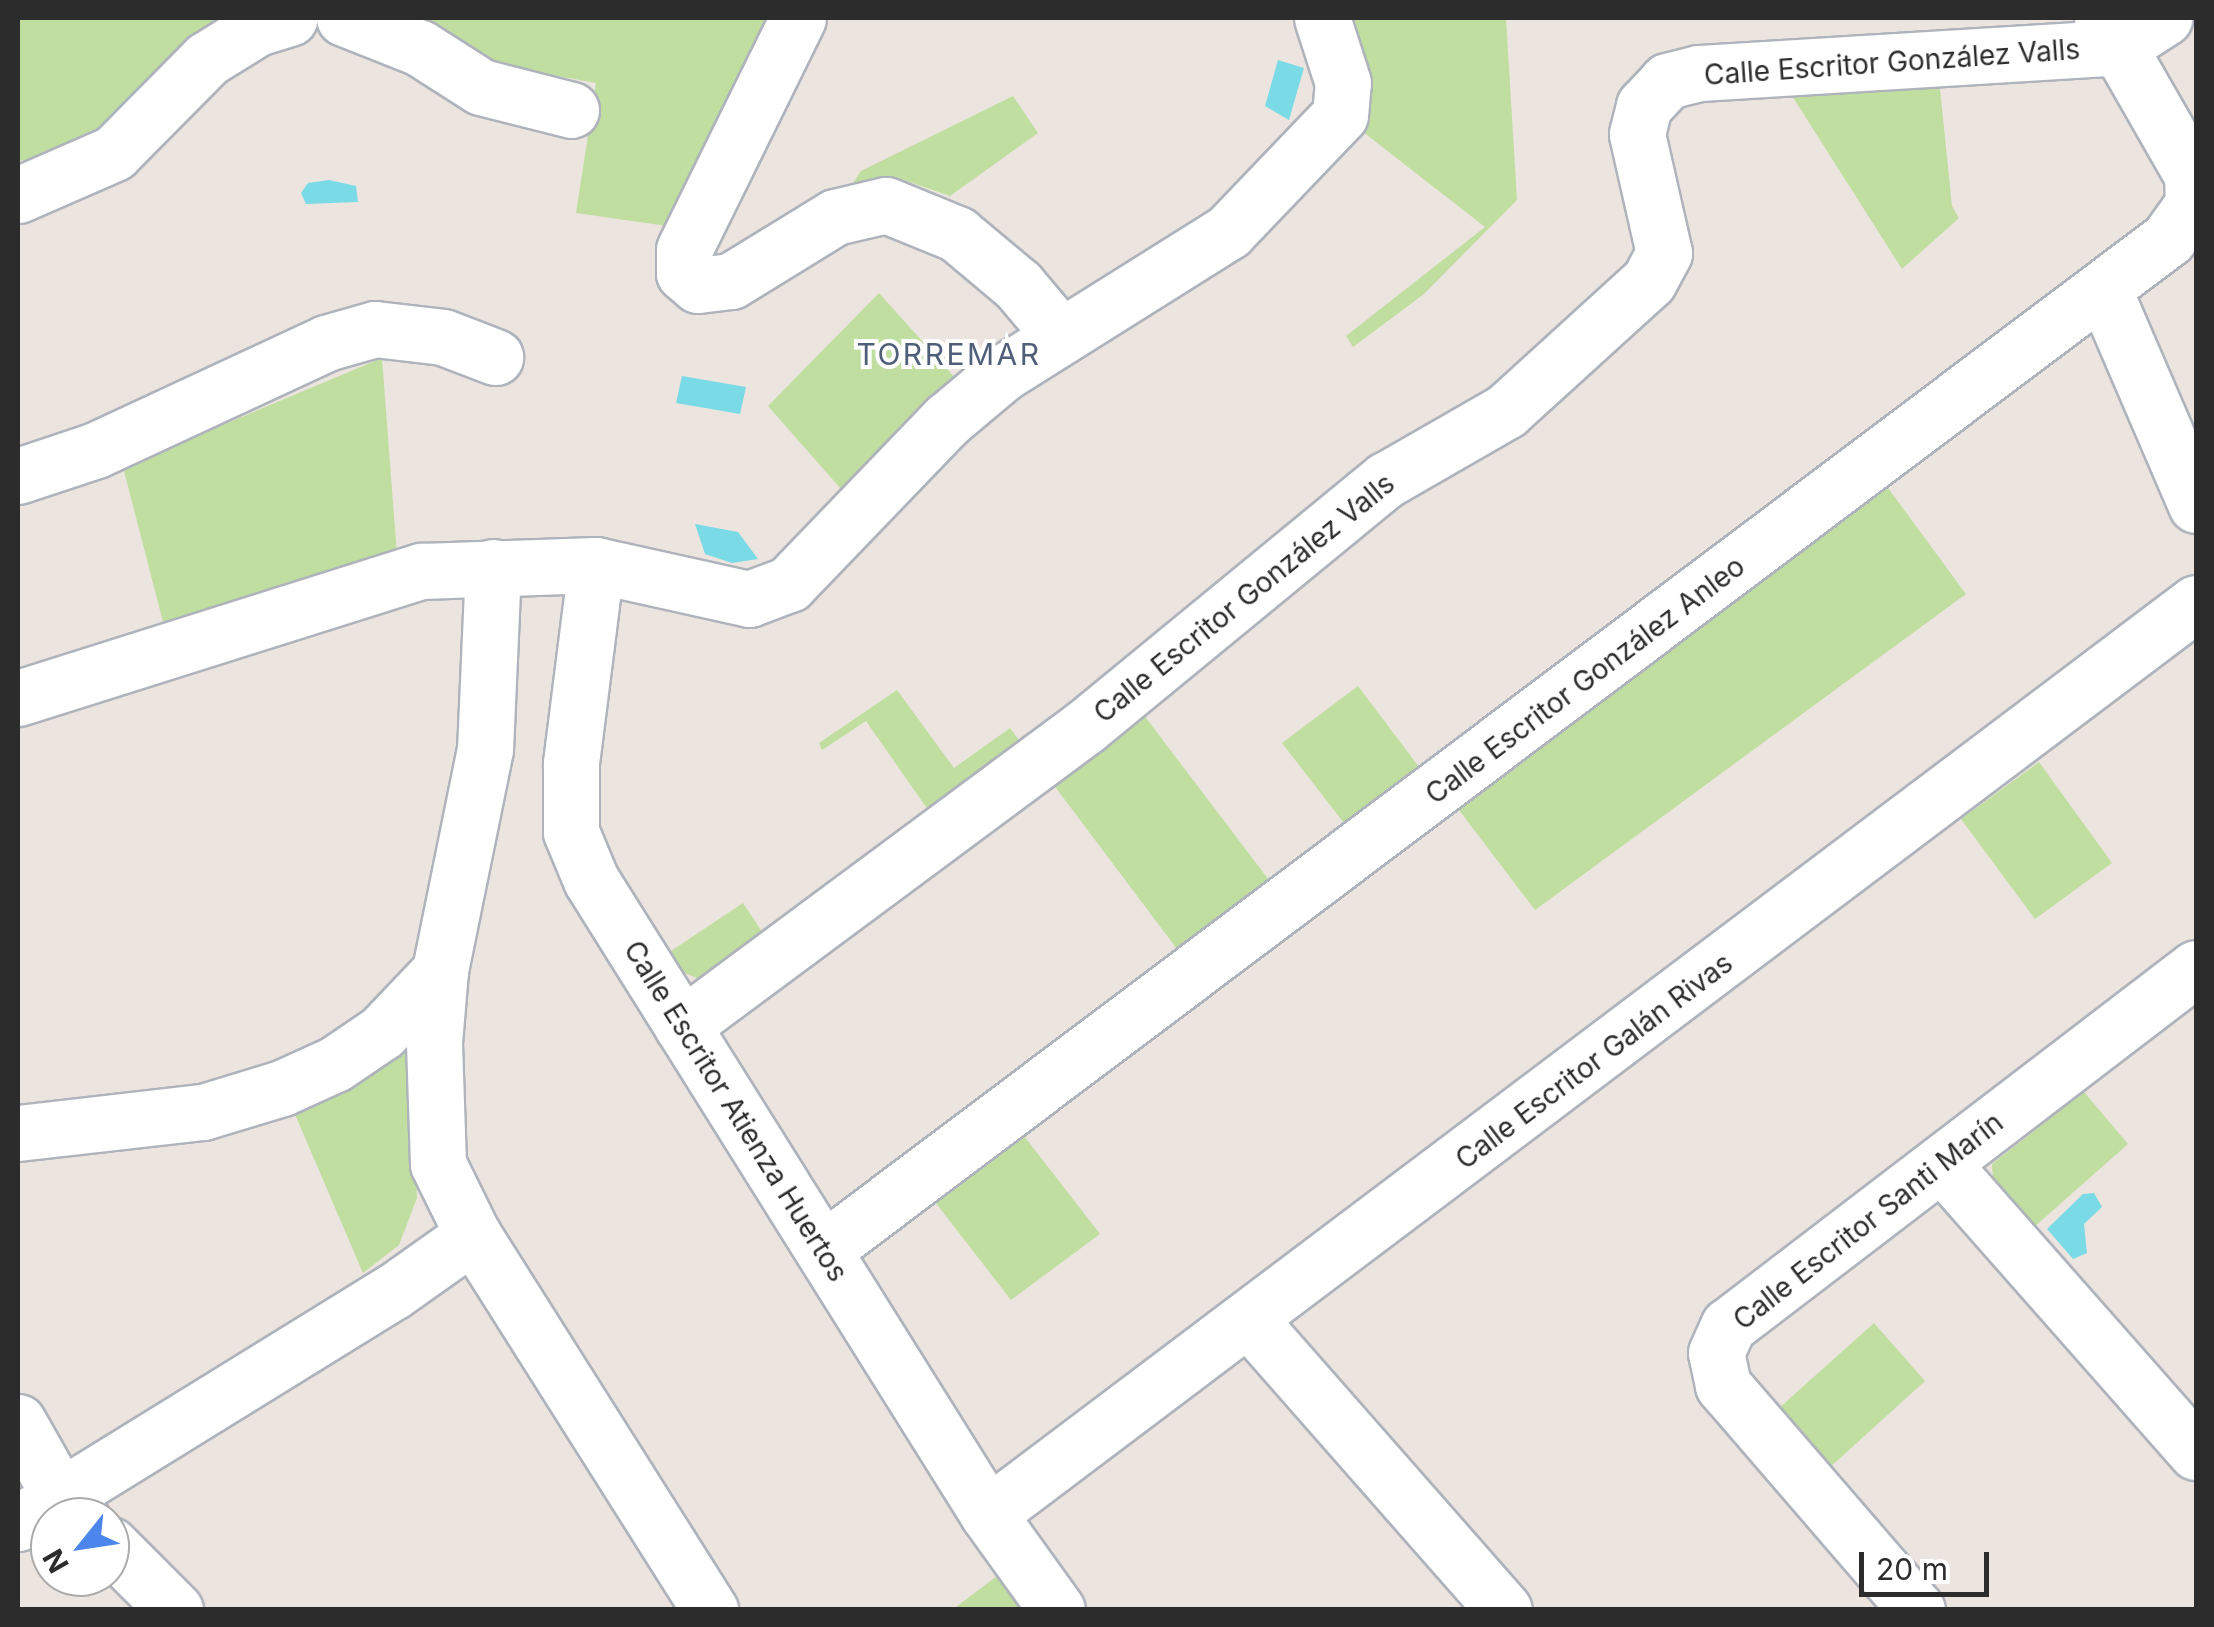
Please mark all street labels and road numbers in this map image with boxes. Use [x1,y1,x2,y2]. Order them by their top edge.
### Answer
street label: Calle Escritor González Valls [1703,32,2081,92]
street label: Calle Escritor González Valls [1087,466,1401,730]
street label: Calle Escritor González Anleo [1419,549,1751,811]
street label: Calle Escritor Atienza Huertos [617,935,855,1287]
street label: Calle Escritor Galán Rivas [1449,946,1739,1176]
street label: Calle Escritor Santi Marín [1727,1105,2009,1337]

